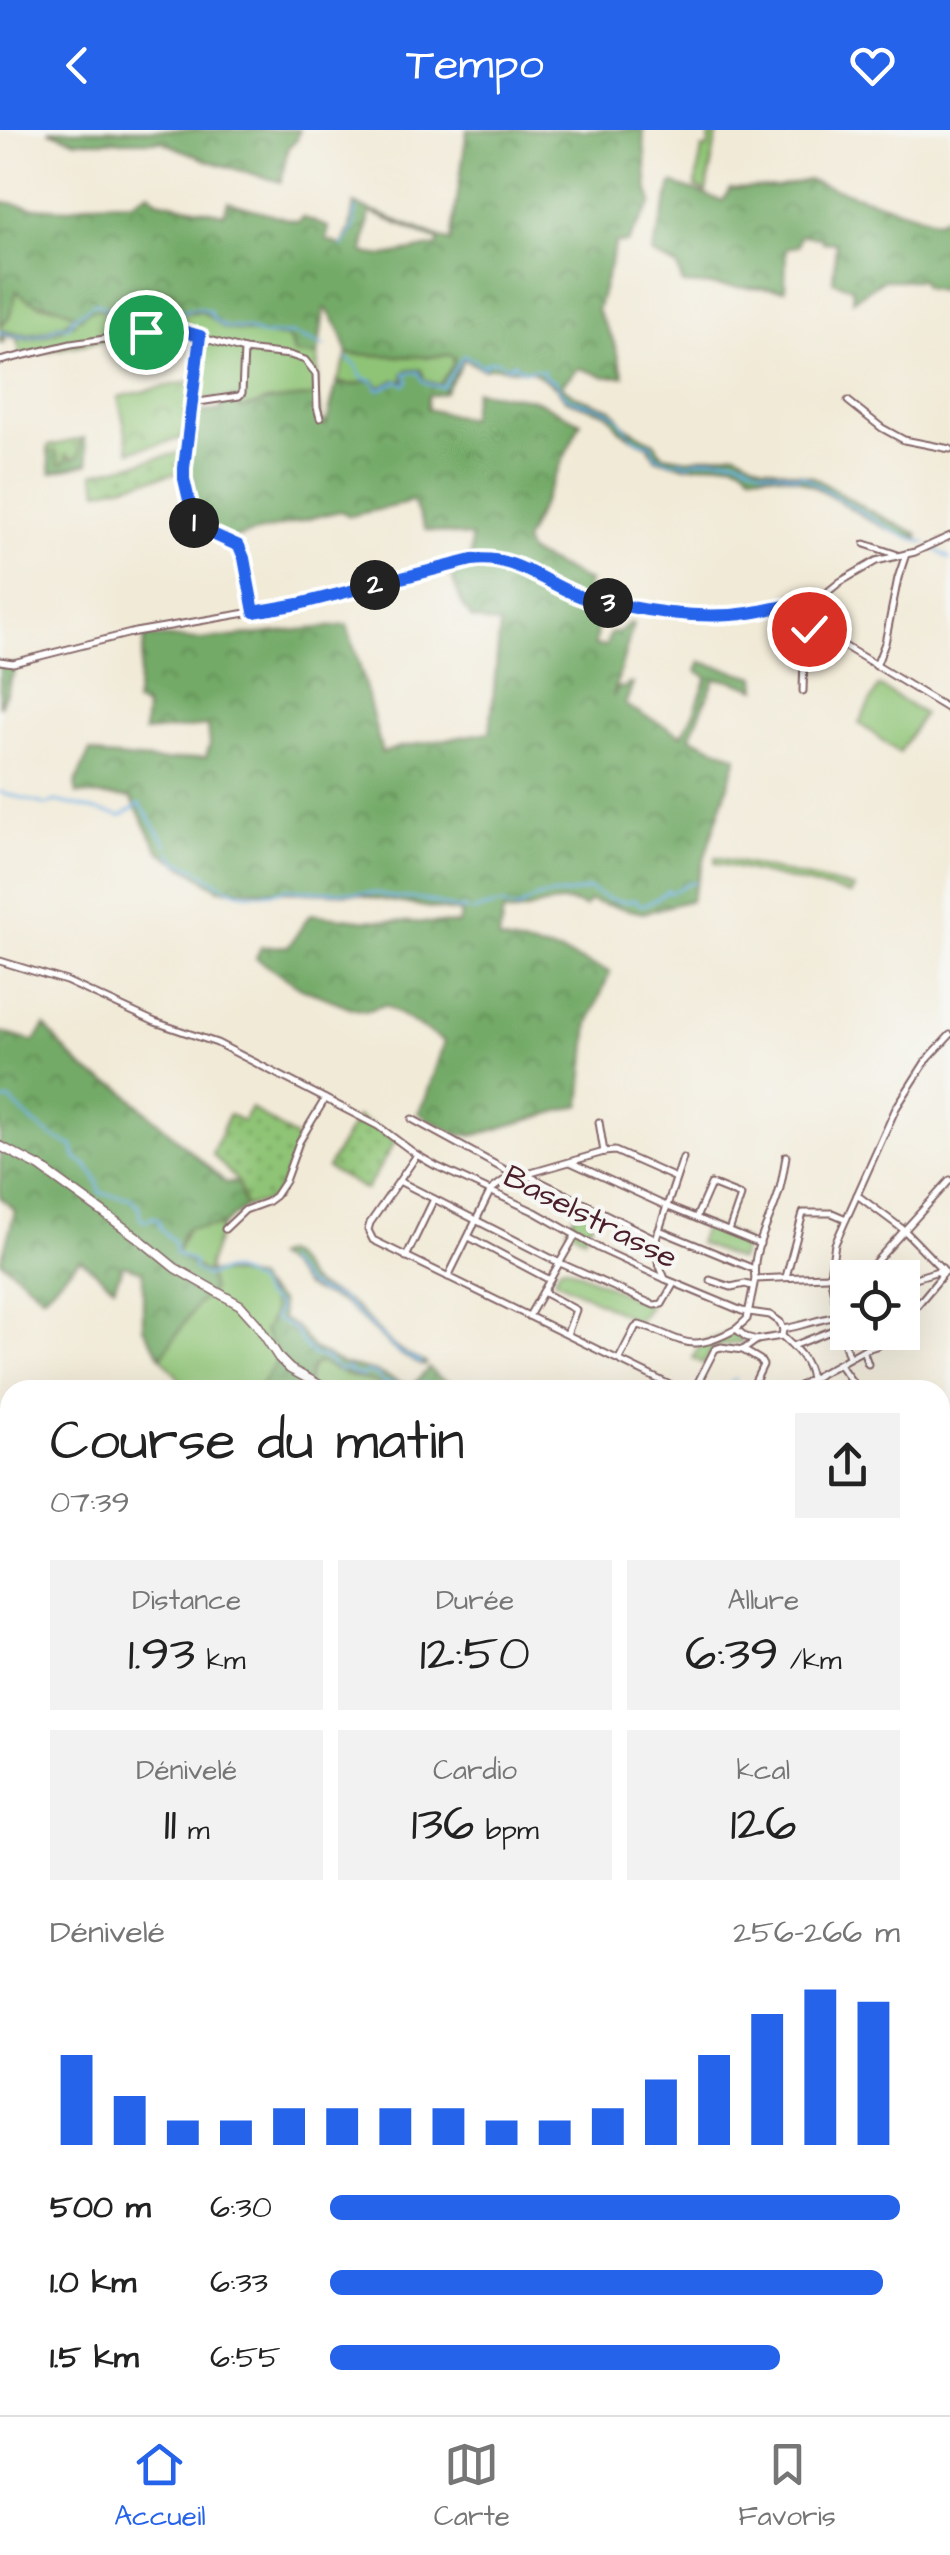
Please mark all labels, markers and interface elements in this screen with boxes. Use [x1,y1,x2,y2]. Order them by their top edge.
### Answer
text: Tempo [406,34,544,96]
icon: back [50,38,105,93]
icon: heart [845,38,900,93]
pin [104,290,189,375]
icon: arrive [119,305,174,360]
pin: 1 [169,498,219,548]
text: 1 [192,503,196,542]
pin: 2 [350,560,400,610]
text: 2 [367,565,383,604]
pin: 3 [583,578,633,628]
text: 3 [601,583,615,622]
pin [767,587,852,672]
icon: check [782,602,837,657]
street label: Baselstrasse [496,1154,685,1280]
map controls [830,1260,920,1350]
button: locate [830,1260,920,1350]
text: Course du matin [50,1404,465,1480]
button: share [795,1413,900,1518]
text: 07:39 [50,1480,130,1525]
text: Distance [132,1581,241,1620]
text: Durée [436,1581,514,1620]
text: Allure [728,1581,799,1620]
text: 1.93 [128,1620,195,1689]
text: 12:50 [420,1620,530,1689]
text: 6:39 [685,1620,779,1689]
text: km [195,1641,245,1680]
text: /km [779,1641,842,1680]
text: Dénivelé [136,1751,237,1790]
text: Cardio [433,1751,517,1790]
text: kcal [737,1751,790,1790]
text: 11 [164,1790,177,1859]
text: 136 [411,1790,474,1859]
text: 126 [730,1790,797,1859]
text: m [177,1811,210,1850]
text: bpm [474,1811,539,1850]
text: Dénivelé [50,1910,165,1955]
text: 256–266 m [733,1910,900,1955]
text: 500 m [50,2185,151,2230]
text: 6:30 [210,2185,272,2230]
text: 1.0 km [50,2260,136,2305]
text: 6:33 [210,2260,268,2305]
text: 1.5 km [50,2335,139,2380]
text: 6:55 [210,2335,281,2380]
tab: Accueil [114,2437,206,2536]
tab: Carte [434,2437,510,2536]
tab: Favoris [738,2437,836,2536]

